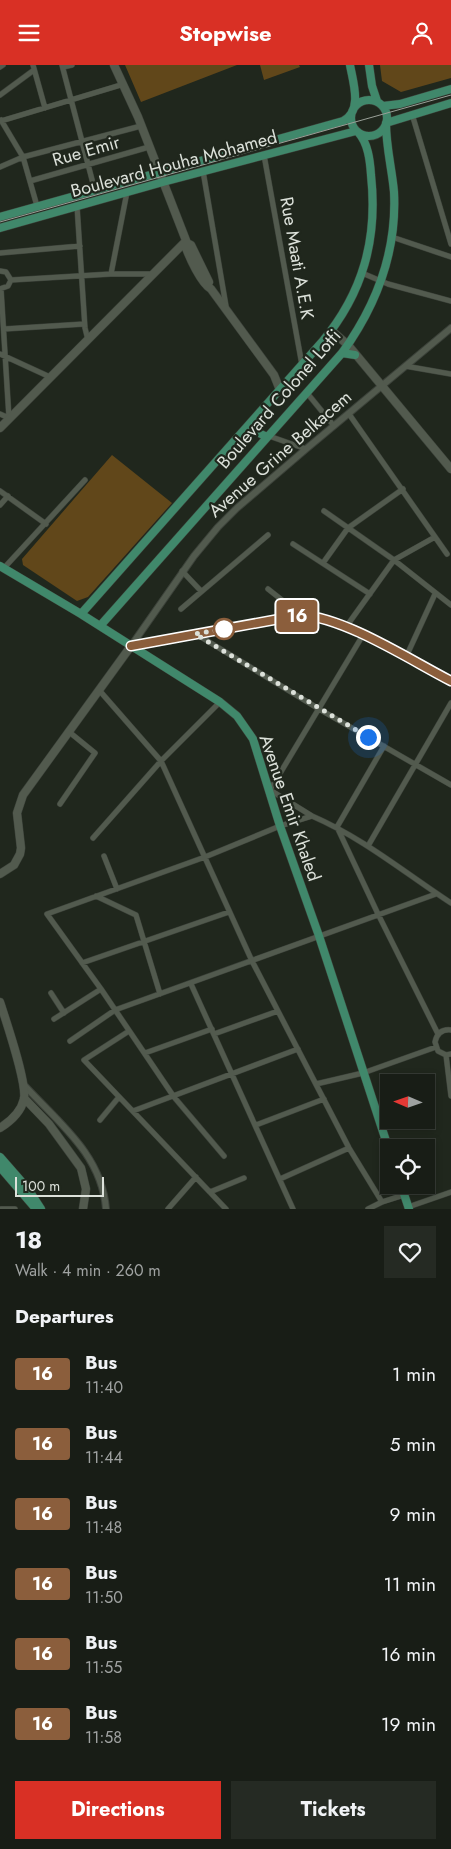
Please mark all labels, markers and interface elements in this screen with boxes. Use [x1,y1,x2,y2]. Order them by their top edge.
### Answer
text: Stopwise [179,17,272,49]
icon: menu [15,19,43,47]
icon: person [408,19,436,47]
street label: Boulevard Houha Mohamed [68,124,280,204]
street label: Rue Emir [49,129,124,173]
street label: Rue Maati A.E.K [273,195,321,322]
street label: Boulevard Colonel Lotfi [211,324,347,474]
street label: Avenue Grine Belkacem [203,384,357,524]
line badge: 16 [274,600,320,632]
text: 16 [286,603,308,629]
unlabelled marker [213,618,235,640]
your location [356,725,381,750]
street label: Avenue Emir Khaled [253,731,327,885]
north arrow [380,1074,435,1129]
map controls [380,1074,435,1194]
button: locate [380,1139,435,1194]
scale bar [15,1174,104,1197]
text: 100 m [22,1176,60,1196]
text: 18 [15,1222,42,1257]
button: heart [384,1226,436,1278]
text: Walk · 4 min · 260 m [15,1259,161,1282]
text: Departures [15,1303,114,1330]
text: Bus [85,1349,117,1376]
text: 16 [32,1361,53,1387]
text: 1 min [392,1361,436,1388]
text: 11:40 [85,1376,123,1399]
text: Bus [85,1419,117,1446]
text: 16 [32,1431,53,1457]
text: 5 min [390,1431,436,1458]
text: 11:44 [85,1446,123,1469]
text: Bus [85,1489,117,1516]
text: 16 [32,1501,53,1527]
text: 9 min [390,1501,436,1528]
text: 11:48 [85,1516,122,1539]
text: Bus [85,1559,117,1586]
text: 16 [32,1571,53,1597]
text: 11 min [383,1571,436,1598]
text: 11:50 [85,1586,123,1609]
text: Bus [85,1629,117,1656]
text: 16 [32,1641,53,1667]
text: 16 min [381,1641,436,1668]
text: 11:55 [85,1656,122,1679]
text: Bus [85,1699,117,1726]
text: 16 [32,1711,53,1737]
text: 19 min [381,1711,436,1738]
text: 11:58 [85,1726,122,1749]
button: Directions [15,1781,221,1839]
button: Tickets [231,1781,436,1839]

